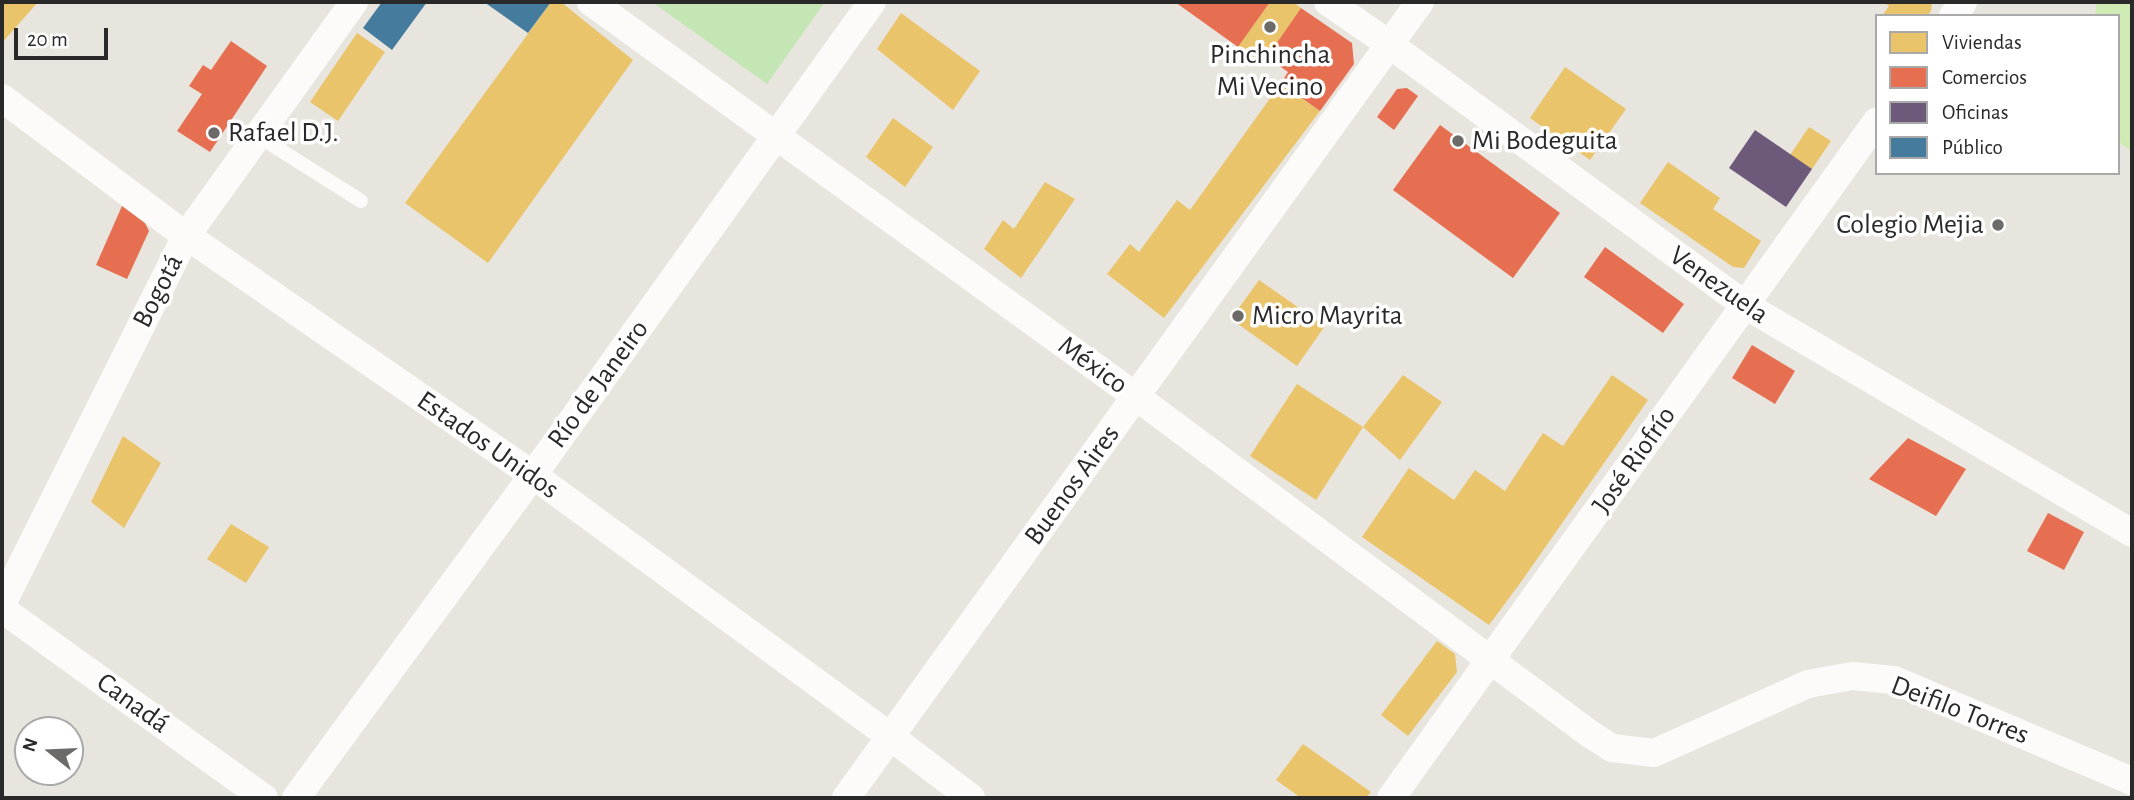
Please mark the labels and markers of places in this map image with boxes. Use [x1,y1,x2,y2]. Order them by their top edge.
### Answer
marker: Pinchincha Mi Vecino [1262,19,1278,35]
place label: Pinchincha Mi Vecino [1210,38,1330,104]
place label: Rafael D.J. [228,116,339,150]
place label: Mi Bodeguita [1472,124,1618,158]
marker: Rafael D.J. [206,125,222,141]
marker: Mi Bodeguita [1450,133,1466,149]
place label: Colegio Mejia [1836,208,1984,242]
marker: Colegio Mejia [1990,217,2006,233]
place label: Micro Mayrita [1252,299,1403,333]
marker: Micro Mayrita [1230,308,1246,324]

